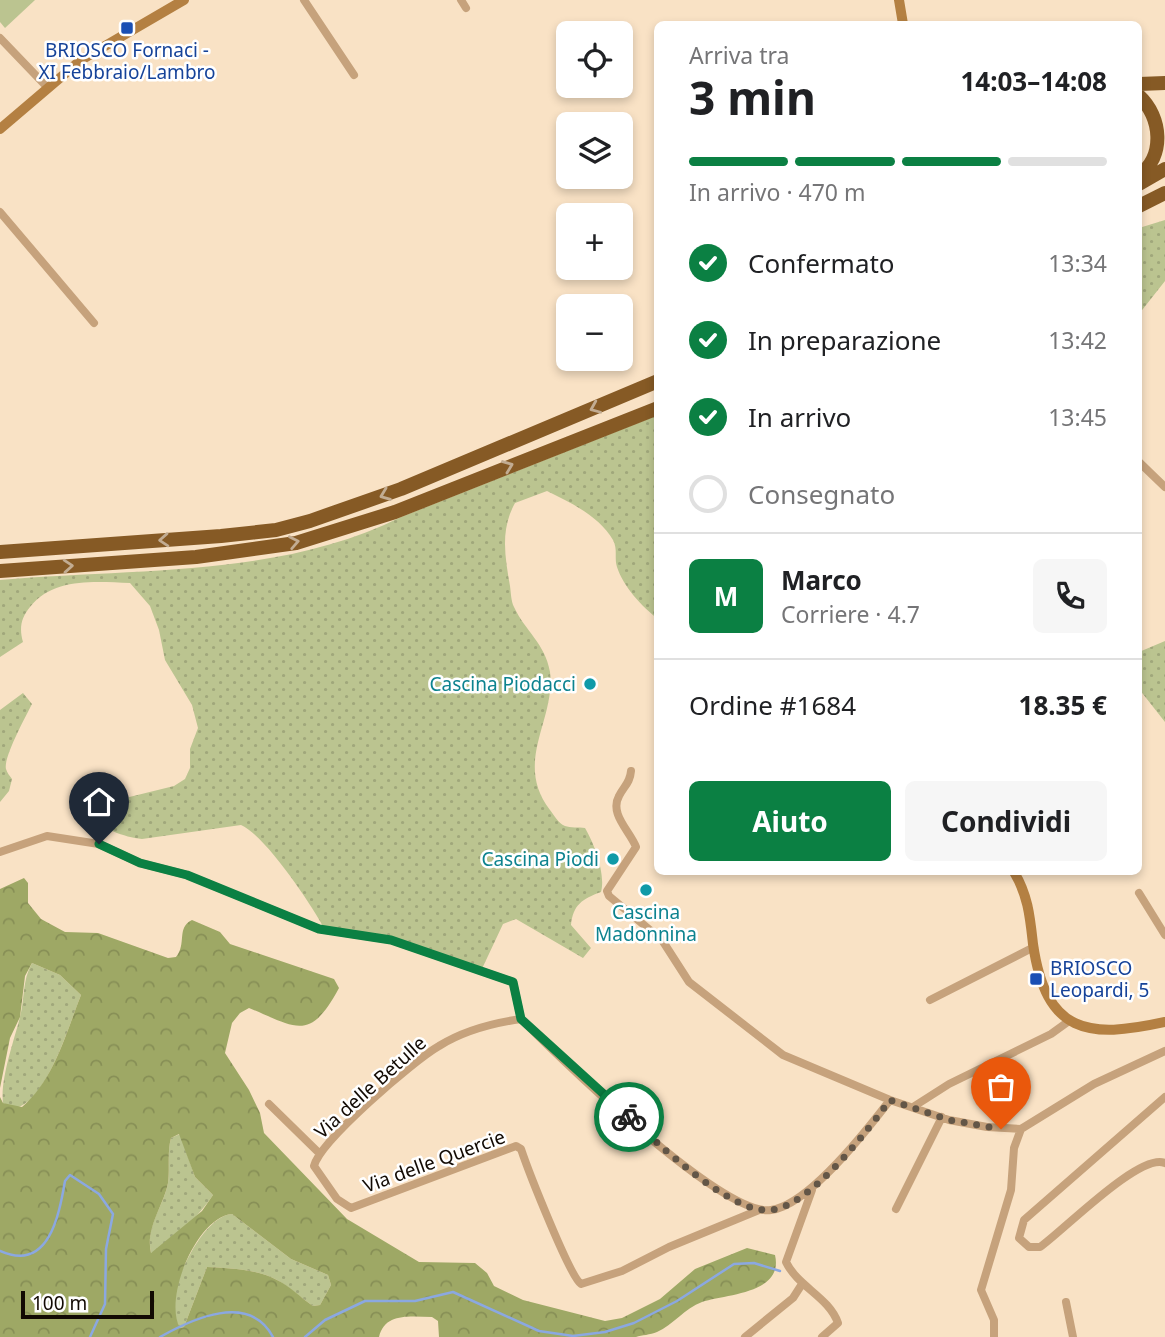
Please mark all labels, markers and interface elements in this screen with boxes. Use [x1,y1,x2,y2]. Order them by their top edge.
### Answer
marker: BRIOSCO Fornaci - XI Febbraio/Lambro [119,20,135,36]
map controls [556,21,633,371]
button: locate [556,21,633,98]
place label: BRIOSCO Fornaci - XI Febbraio/Lambro [38,37,216,85]
text: Arriva tra [689,39,789,71]
text: 14:03–14:08 [960,63,1107,99]
text: 3 min [689,66,816,128]
button: layers [556,112,633,189]
text: In arrivo · 470 m [689,176,866,208]
button: + [556,203,633,280]
icon: check [689,244,727,282]
text: Confermato [748,245,895,281]
text: 13:34 [1048,247,1107,279]
button: − [556,294,633,371]
icon: check [689,321,727,359]
text: In preparazione [748,322,941,358]
text: 13:42 [1048,324,1107,356]
icon: check [689,398,727,436]
one-way arrow [590,399,602,413]
text: In arrivo [748,399,851,435]
text: 13:45 [1048,401,1107,433]
one-way arrow [501,461,513,475]
text: Consegnato [748,476,895,512]
one-way arrow [379,487,392,501]
one-way arrow [158,532,169,547]
one-way arrow [288,536,300,551]
one-way arrow [63,559,74,574]
button: phone [1033,559,1107,633]
text: Marco [781,562,862,598]
text: M [714,578,738,614]
text: Corriere · 4.7 [781,598,920,630]
place label: Cascina Piodacci [429,671,576,697]
marker: Cascina Piodacci [582,676,598,692]
text: Ordine #1684 [689,687,856,723]
text: 18.35 € [1019,687,1107,723]
pin [69,772,129,844]
button: Aiuto [689,781,891,861]
button: Condividi [905,781,1107,861]
icon: home [80,783,118,821]
place label: Cascina Piodi [481,846,599,872]
marker: Cascina Piodi [605,851,621,867]
marker: Cascina Madonnina [638,882,654,898]
place label: Cascina Madonnina [595,899,697,947]
place label: BRIOSCO Leopardi, 5 [1050,955,1149,1003]
marker: BRIOSCO Leopardi, 5 [1028,971,1044,987]
street label: Via delle Betulle [309,1030,431,1144]
pin [971,1057,1031,1129]
icon: bag [982,1068,1020,1106]
courier [594,1082,664,1152]
icon: bike [610,1098,648,1136]
street label: Via delle Quercie [359,1123,509,1199]
scale bar [21,1288,154,1320]
text: 100 m [32,1290,87,1316]

